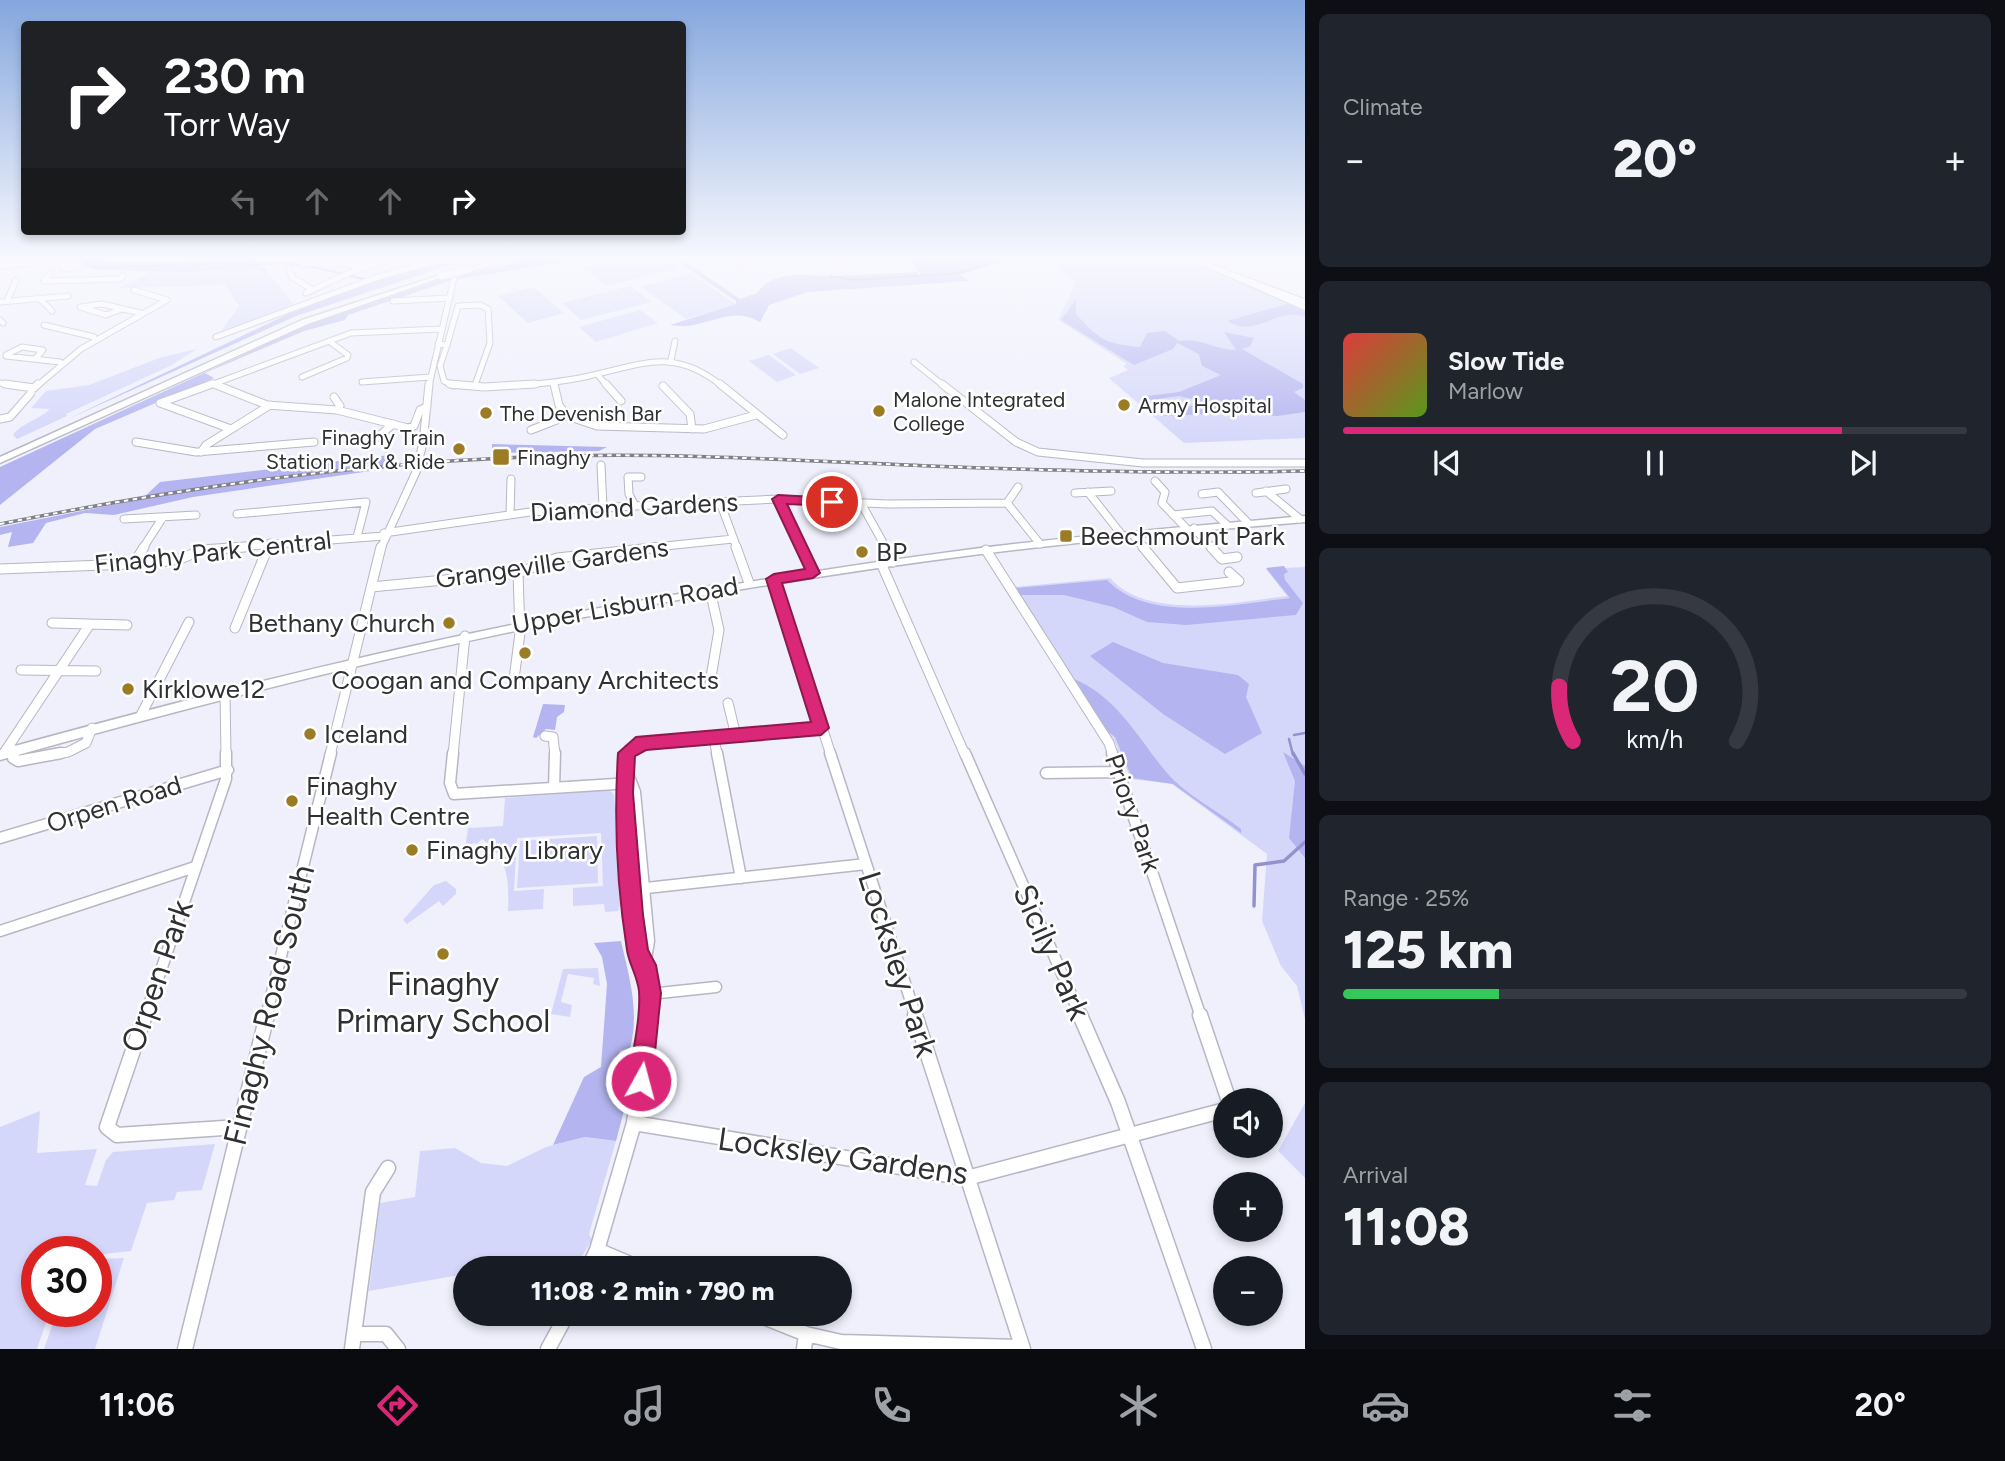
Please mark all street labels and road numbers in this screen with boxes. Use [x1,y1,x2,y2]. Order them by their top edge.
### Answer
street label: Diamond Gardens [529,486,739,528]
street label: Finaghy Park Central [93,524,333,580]
street label: Grangeville Gardens [433,531,671,595]
street label: Upper Lisburn Road [509,569,741,641]
street label: Priory Park [1098,750,1168,877]
street label: Orpen Road [43,768,185,840]
street label: Finaghy Road South [216,861,322,1149]
street label: Locksley Park [850,867,946,1062]
street label: Sicily Park [1005,878,1099,1026]
street label: Orpen Park [113,894,201,1057]
street label: Locksley Gardens [715,1120,971,1192]

